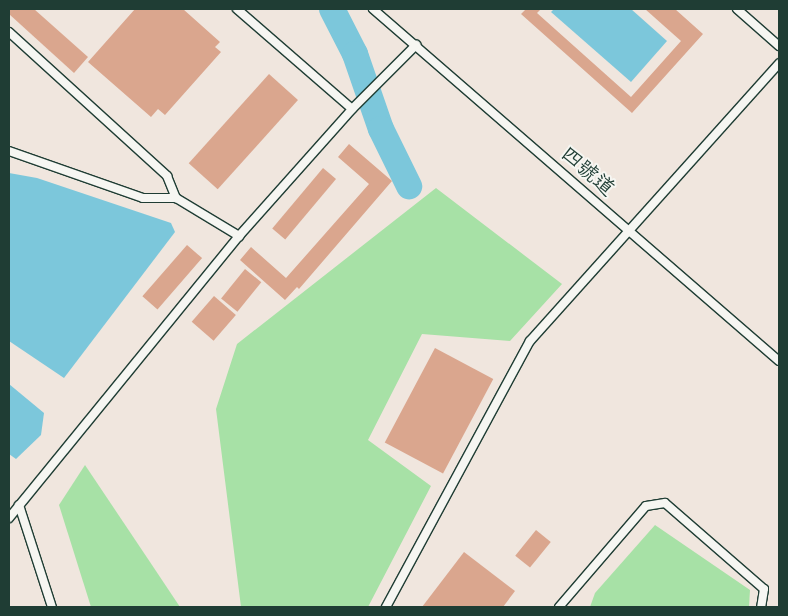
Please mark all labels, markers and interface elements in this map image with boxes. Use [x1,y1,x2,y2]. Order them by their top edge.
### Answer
street label: 四號道 [556,141,620,201]

